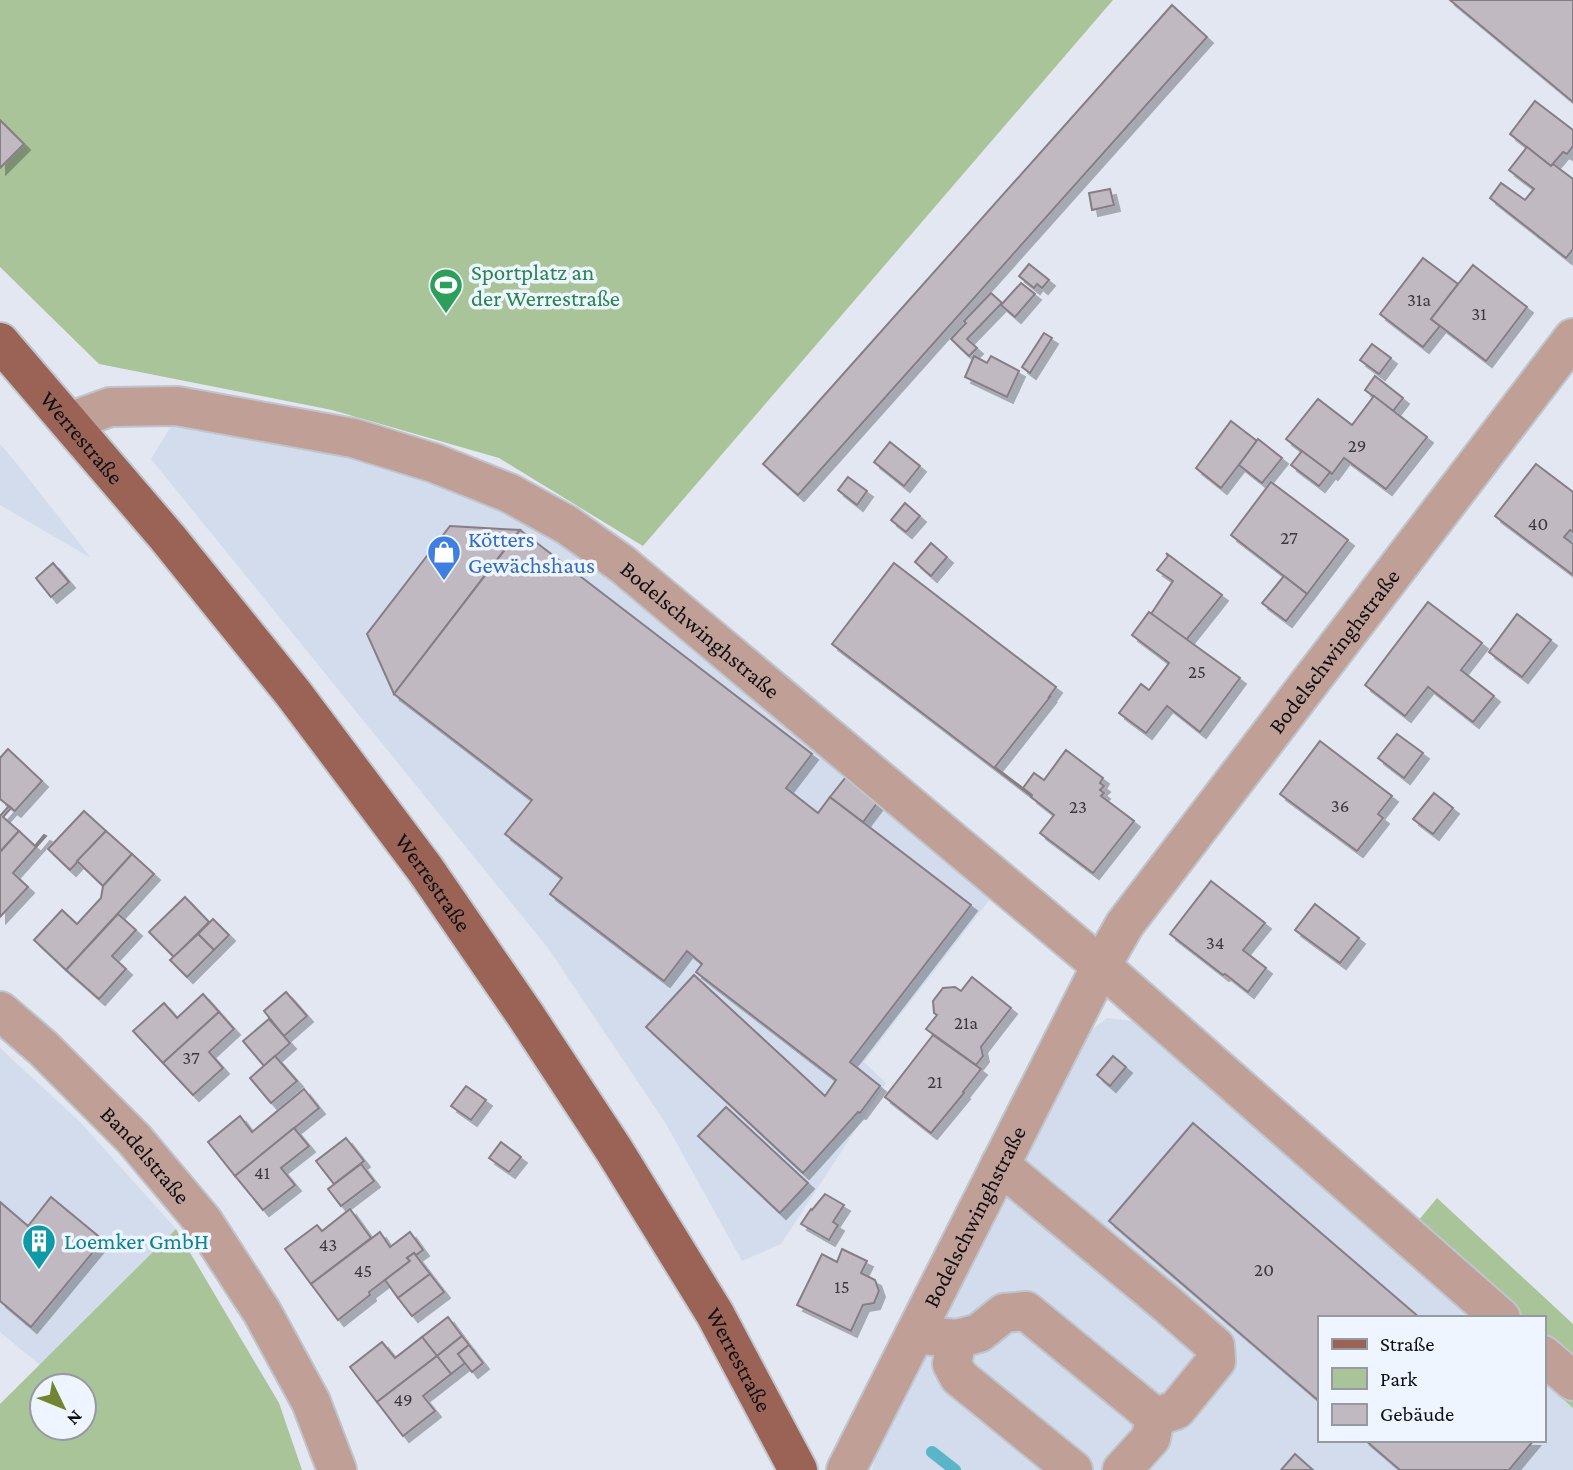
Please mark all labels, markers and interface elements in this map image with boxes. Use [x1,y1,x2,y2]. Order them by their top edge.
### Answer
place label: Sportplatz an der Werrestraße [471,259,620,311]
sports icon: Sportplatz an der Werrestraße [427,266,465,315]
house number: 31a [1407,289,1431,310]
house number: 31 [1471,303,1487,324]
street label: Werrestraße [35,386,129,490]
house number: 29 [1348,435,1366,456]
house number: 40 [1528,513,1548,534]
place label: Kötters Gewächshaus [468,526,595,578]
house number: 27 [1280,527,1298,548]
shop icon: Kötters Gewächshaus [425,533,463,582]
street label: Bodelschwinghstraße [615,556,785,704]
street label: Bodelschwinghstraße [1263,564,1405,738]
house number: 25 [1188,661,1206,682]
house number: 36 [1331,795,1349,816]
house number: 23 [1069,796,1087,817]
street label: Werrestraße [390,828,477,936]
house number: 34 [1206,932,1224,953]
house number: 21a [954,1012,978,1033]
house number: 37 [182,1047,200,1068]
house number: 21 [927,1071,943,1092]
street label: Bandelstraße [96,1101,196,1209]
street label: Bodelschwinghstraße [918,1122,1031,1312]
house number: 41 [254,1162,270,1183]
building icon: Loemker GmbH [20,1222,58,1271]
place label: Loemker GmbH [64,1228,209,1254]
house number: 43 [319,1234,337,1255]
house number: 20 [1254,1259,1274,1280]
house number: 45 [354,1260,372,1281]
house number: 15 [834,1276,850,1297]
street label: Werrestraße [701,1303,777,1416]
legend [1318,1316,1545,1442]
text: Straße [1380,1332,1434,1356]
text: Park [1380,1367,1417,1391]
north arrow [28,1372,98,1442]
house number: 49 [393,1389,413,1410]
text: Gebäude [1380,1402,1454,1426]
text: N [63,1406,87,1430]

